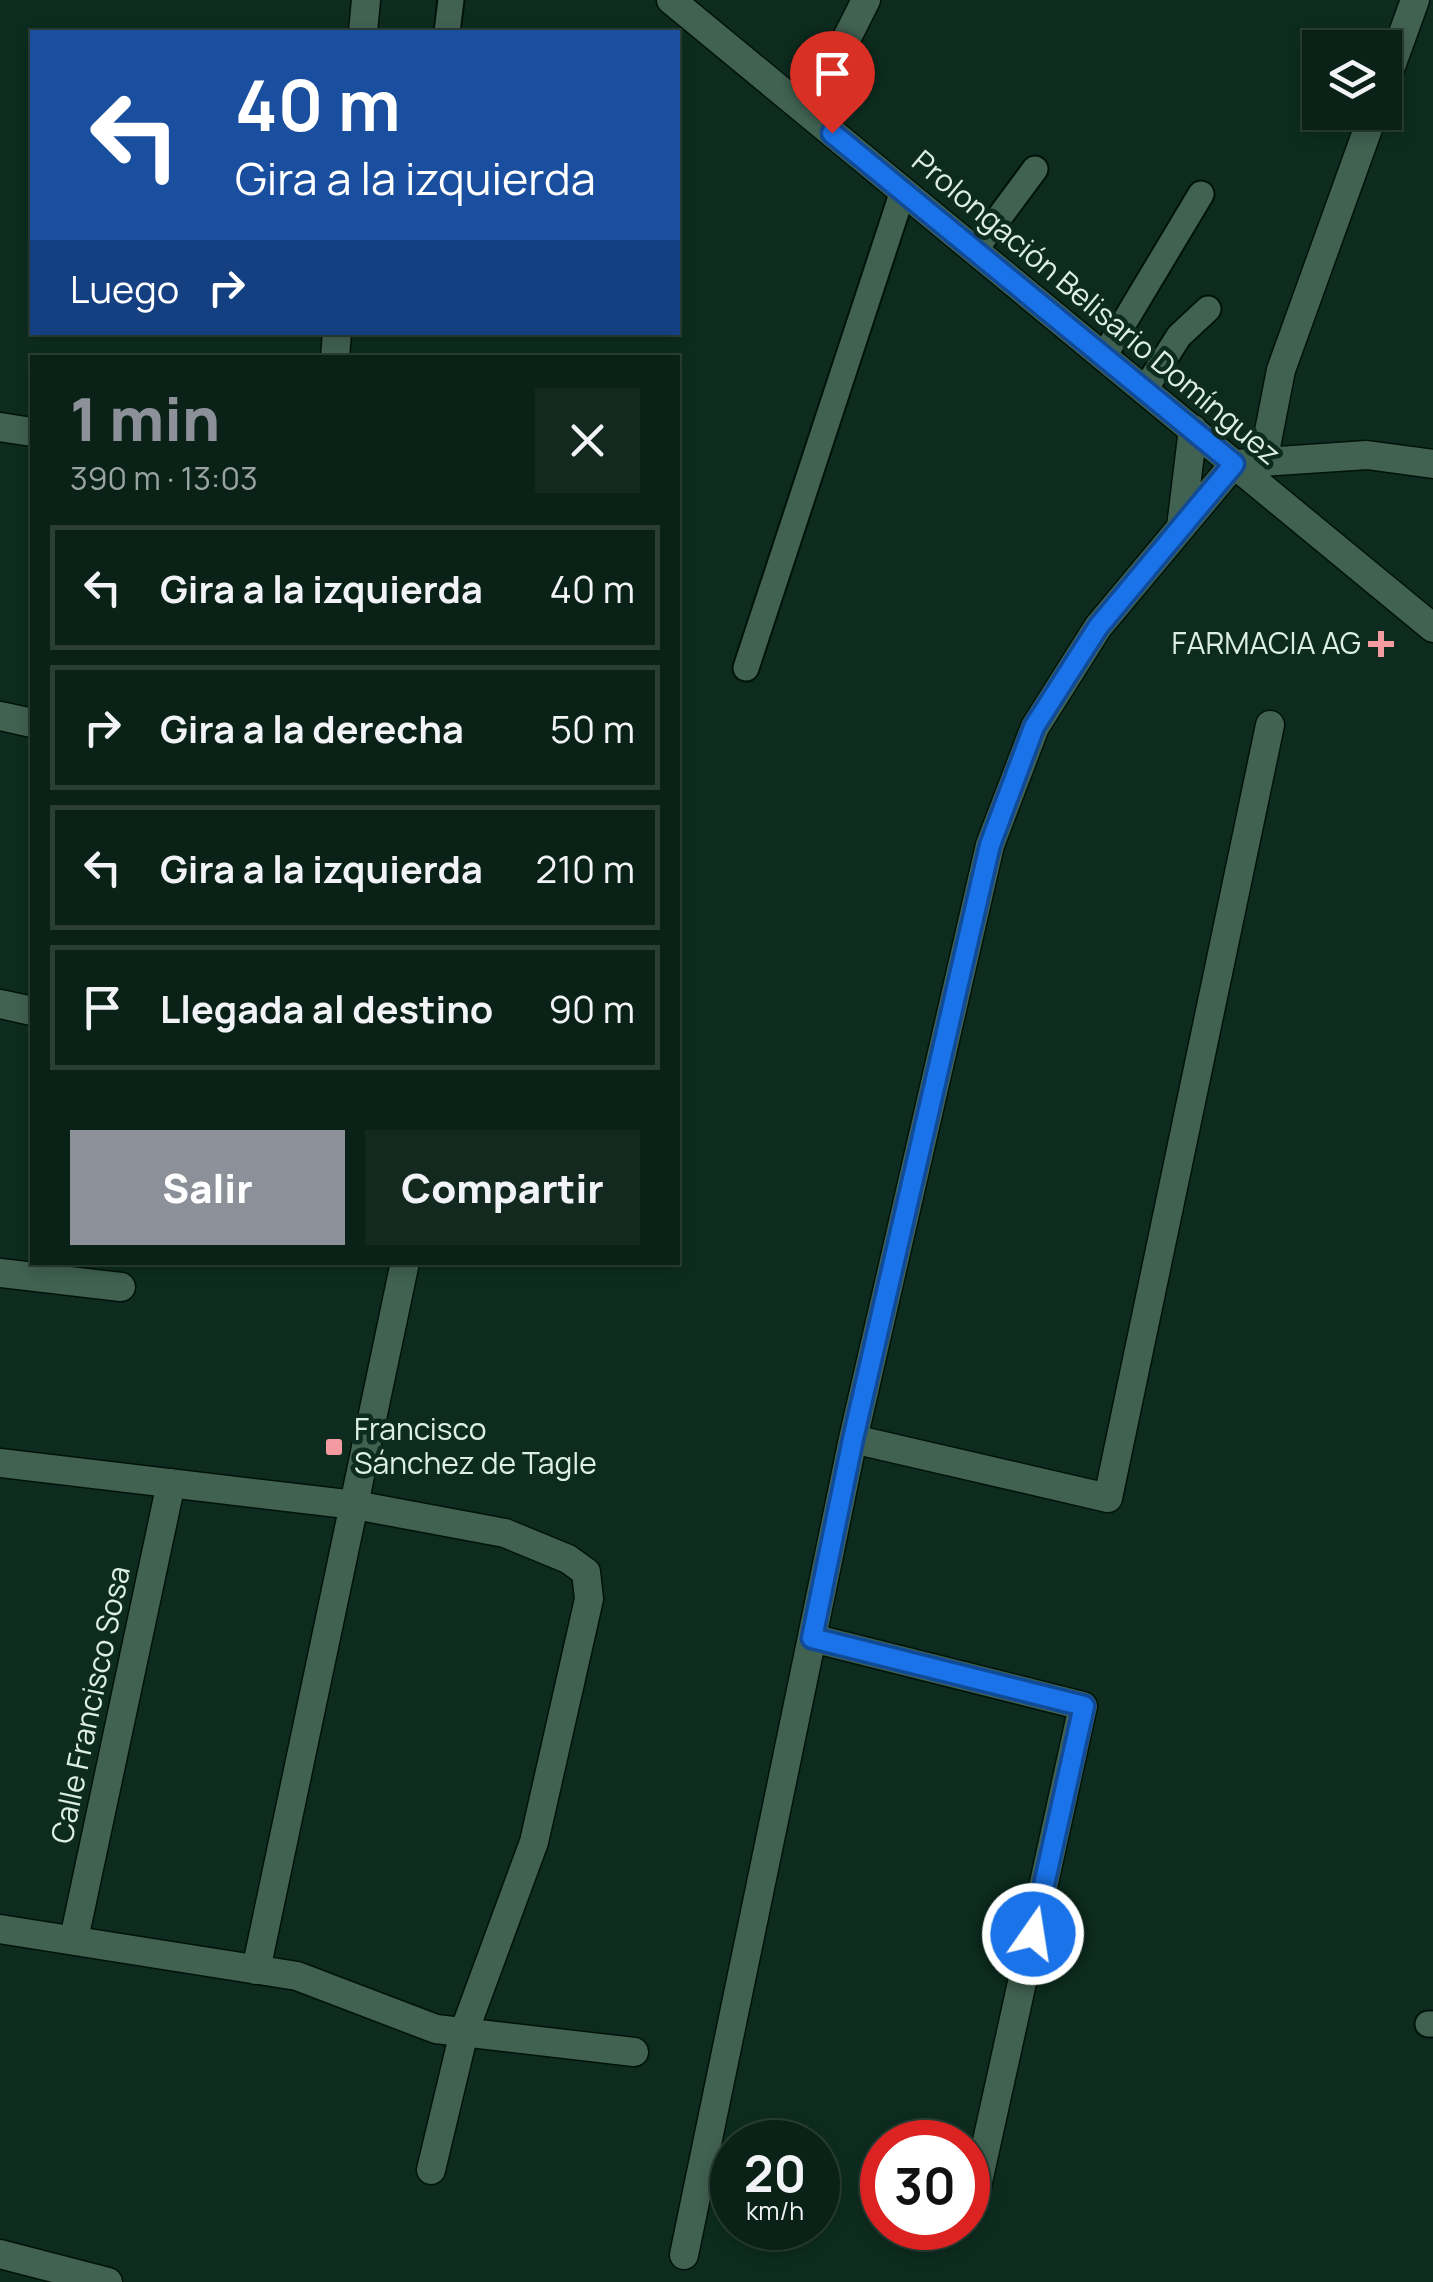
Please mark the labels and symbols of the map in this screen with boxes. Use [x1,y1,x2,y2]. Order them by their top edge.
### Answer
pin [790,31,875,134]
street label: Prolongación Belisario Domínguez [904,140,1290,473]
place label: FARMACIA AG [1172,622,1361,663]
marker: FARMACIA AG [1370,633,1392,655]
place label: Francisco Sánchez de Tagle [354,1408,597,1483]
marker: Francisco Sánchez de Tagle [323,1436,345,1458]
street label: Calle Francisco Sosa [40,1562,139,1847]
position arrow [981,1882,1085,1986]
speed limit sign: 30 [860,2120,990,2250]

